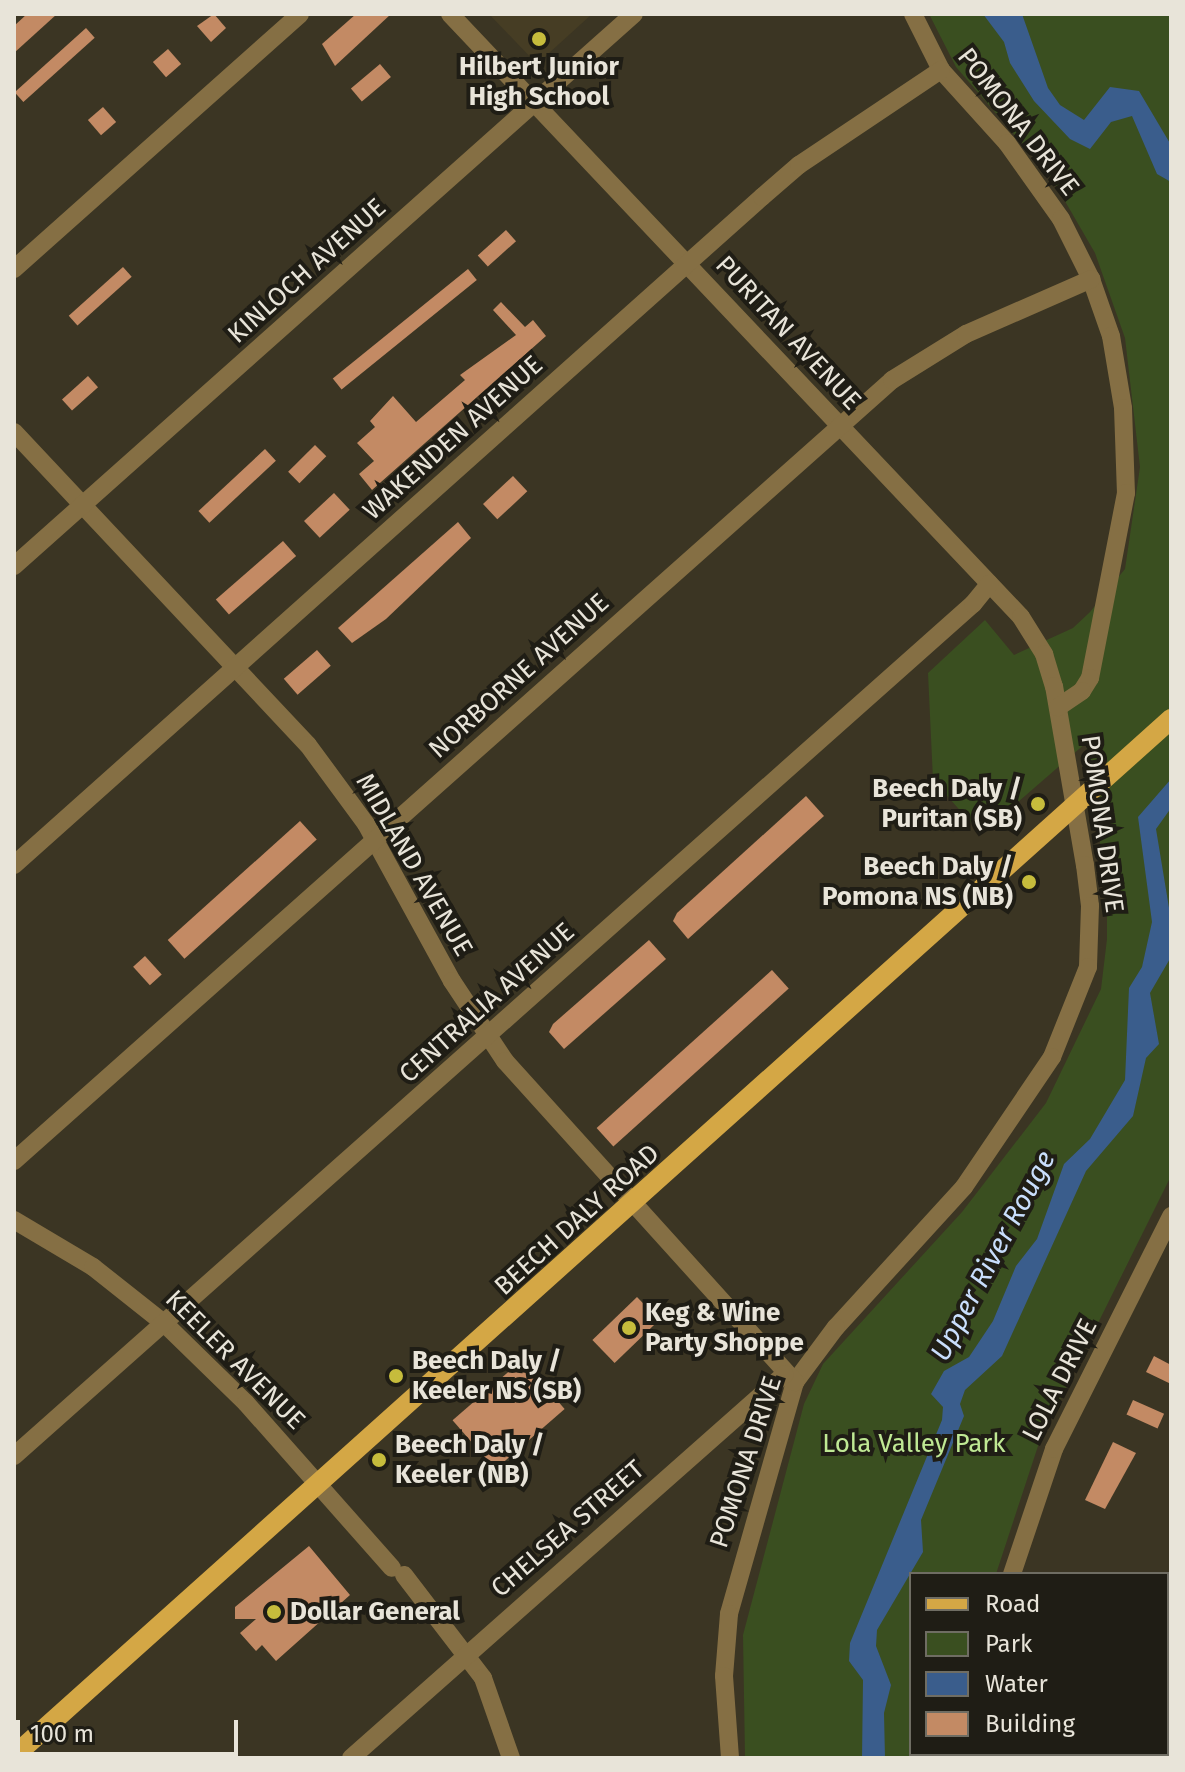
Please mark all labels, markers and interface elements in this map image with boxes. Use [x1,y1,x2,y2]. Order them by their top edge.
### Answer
marker: Hilbert Junior High School [530,30,548,48]
street label: POMONA DRIVE [951,42,1085,202]
place label: Hilbert Junior High School [459,51,619,112]
street label: KINLOCH AVENUE [222,192,392,350]
street label: PURITAN AVENUE [709,250,867,416]
street label: WAKENDEN AVENUE [357,349,549,527]
street label: NORBORNE AVENUE [423,587,615,765]
street label: POMONA DRIVE [1074,733,1130,915]
street label: MIDLAND AVENUE [349,768,479,962]
place label: Beech Daly / Puritan (SB) [872,773,1022,834]
marker: Beech Daly / Puritan (SB) [1029,795,1047,813]
place label: Beech Daly / Pomona NS (NB) [822,851,1013,912]
marker: Beech Daly / Pomona NS (NB) [1020,873,1038,891]
street label: CENTRALIA AVENUE [393,916,581,1090]
street label: BEECH DALY ROAD [488,1138,666,1302]
water label: Upper River Rouge [923,1145,1063,1367]
street label: KEELER AVENUE [159,1284,311,1436]
place label: Keg & Wine Party Shoppe [645,1297,804,1358]
street label: LOLA DRIVE [1016,1314,1104,1446]
marker: Keg & Wine Party Shoppe [620,1319,638,1337]
place label: Beech Daly / Keeler NS (SB) [412,1345,581,1406]
marker: Beech Daly / Keeler NS (SB) [387,1367,405,1385]
street label: POMONA DRIVE [704,1372,788,1552]
park label: Lola Valley Park [822,1428,1006,1460]
place label: Beech Daly / Keeler (NB) [395,1429,545,1490]
marker: Beech Daly / Keeler (NB) [370,1451,388,1469]
street label: CHELSEA STREET [485,1454,651,1604]
legend [909,1572,1169,1756]
text: Road [985,1590,1040,1618]
place label: Dollar General [290,1596,460,1628]
marker: Dollar General [265,1603,283,1621]
text: Park [985,1630,1032,1658]
text: Water [985,1670,1048,1698]
scale bar [20,1704,242,1754]
text: Building [985,1710,1075,1738]
text: 100 m [30,1720,94,1748]

